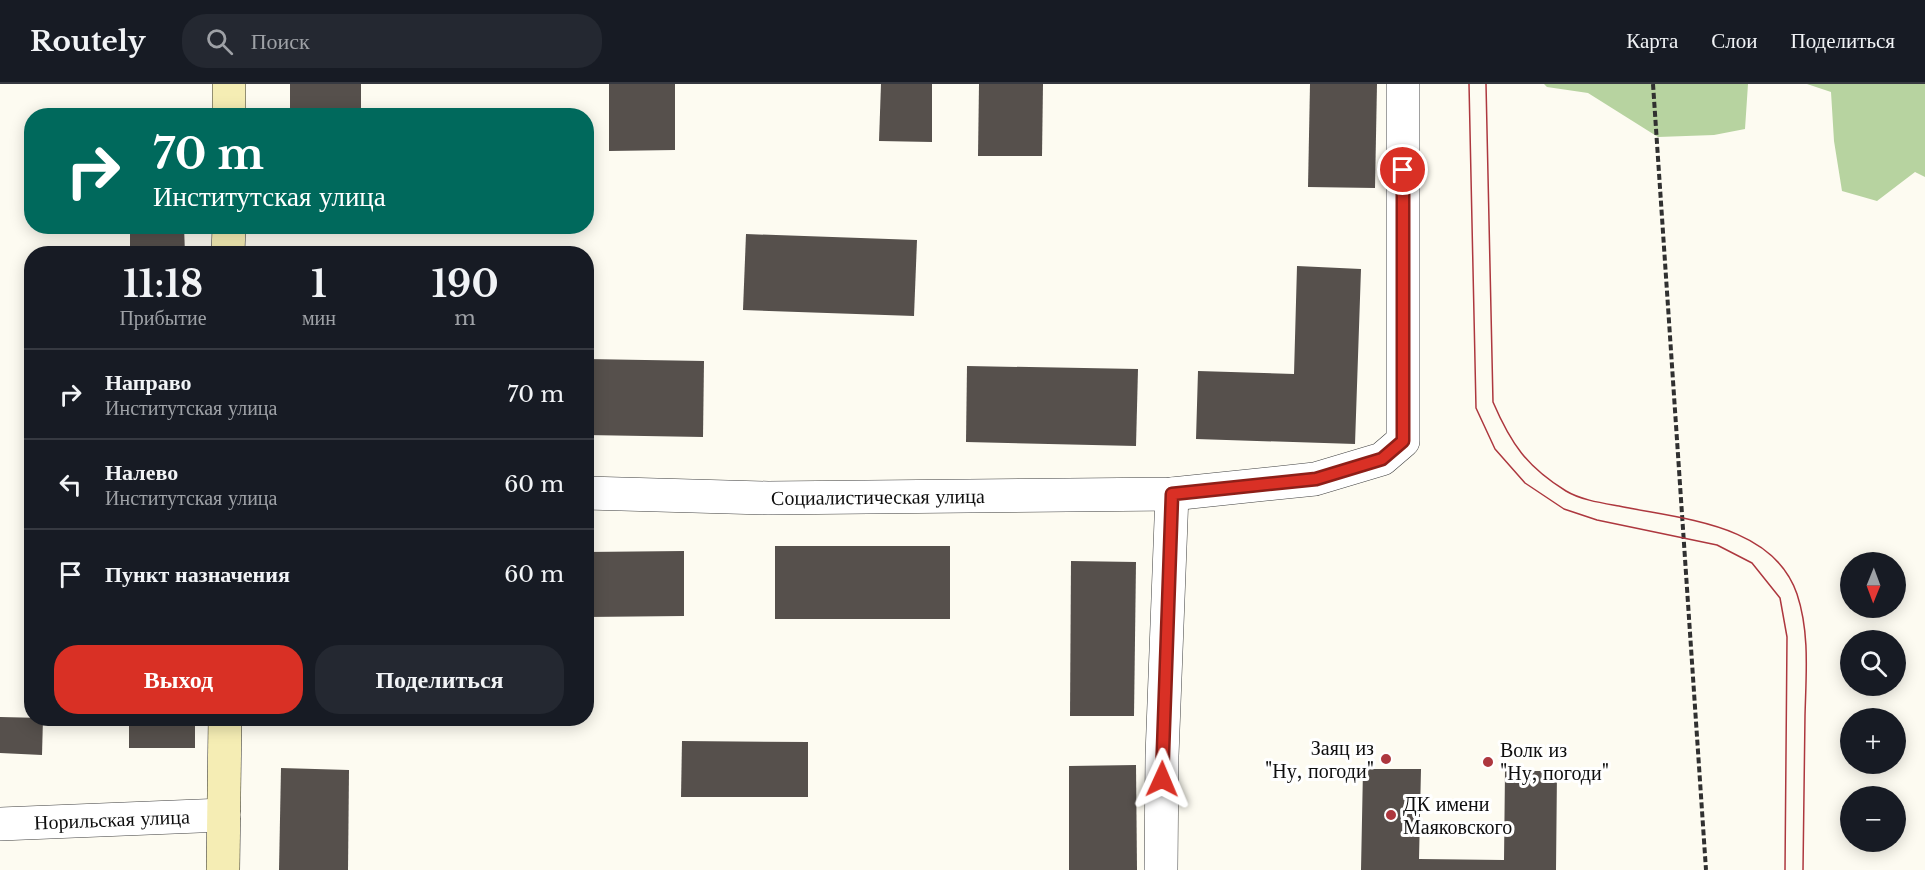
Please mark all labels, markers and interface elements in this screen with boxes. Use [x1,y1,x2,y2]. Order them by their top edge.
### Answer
search box [182,14,602,68]
text: Routely [30,24,146,59]
icon: search [203,25,236,58]
text: Поиск [251,28,310,55]
text: Карта [1626,28,1678,54]
text: Слои [1711,28,1757,54]
text: Поделиться [1790,28,1895,54]
text: 70 m [153,128,264,180]
icon: right [54,132,132,210]
pin [1377,144,1428,195]
icon: arrive [1386,153,1419,186]
text: Институтская улица [153,180,386,213]
text: 11:18 [123,262,203,307]
text: 1 [311,262,327,307]
text: 190 [431,262,499,307]
text: Прибытие [119,306,207,330]
text: мин [302,306,336,330]
text: m [454,306,476,330]
text: Направо [105,369,191,396]
icon: right [54,378,87,411]
text: 70 m [507,381,564,408]
text: Институтская улица [105,396,277,420]
text: Налево [105,459,178,486]
icon: left [54,468,87,501]
text: 60 m [504,471,564,498]
street label: Социалистическая улица [771,484,985,510]
text: Институтская улица [105,486,277,510]
north arrow [1840,552,1906,618]
map controls [1840,552,1906,852]
icon: arrive [54,558,87,591]
text: Пункт назначения [105,561,290,588]
text: 60 m [504,561,564,588]
button: search [1840,630,1906,696]
button: Выход [54,645,303,714]
button: Поделиться [315,645,564,714]
button: + [1840,708,1906,774]
place label: Заяц из "Ну, погоди" [1265,736,1374,783]
place label: Волк из "Ну, погоди" [1500,738,1609,785]
position arrow [1130,747,1194,811]
marker: Заяц из "Ну, погоди" [1379,752,1393,766]
marker: Волк из "Ну, погоди" [1481,755,1495,769]
button: − [1840,786,1906,852]
place label: ДК имени Маяковского [1403,792,1512,839]
street label: Норильская улица [34,804,190,835]
marker: ДК имени Маяковского [1384,808,1398,822]

